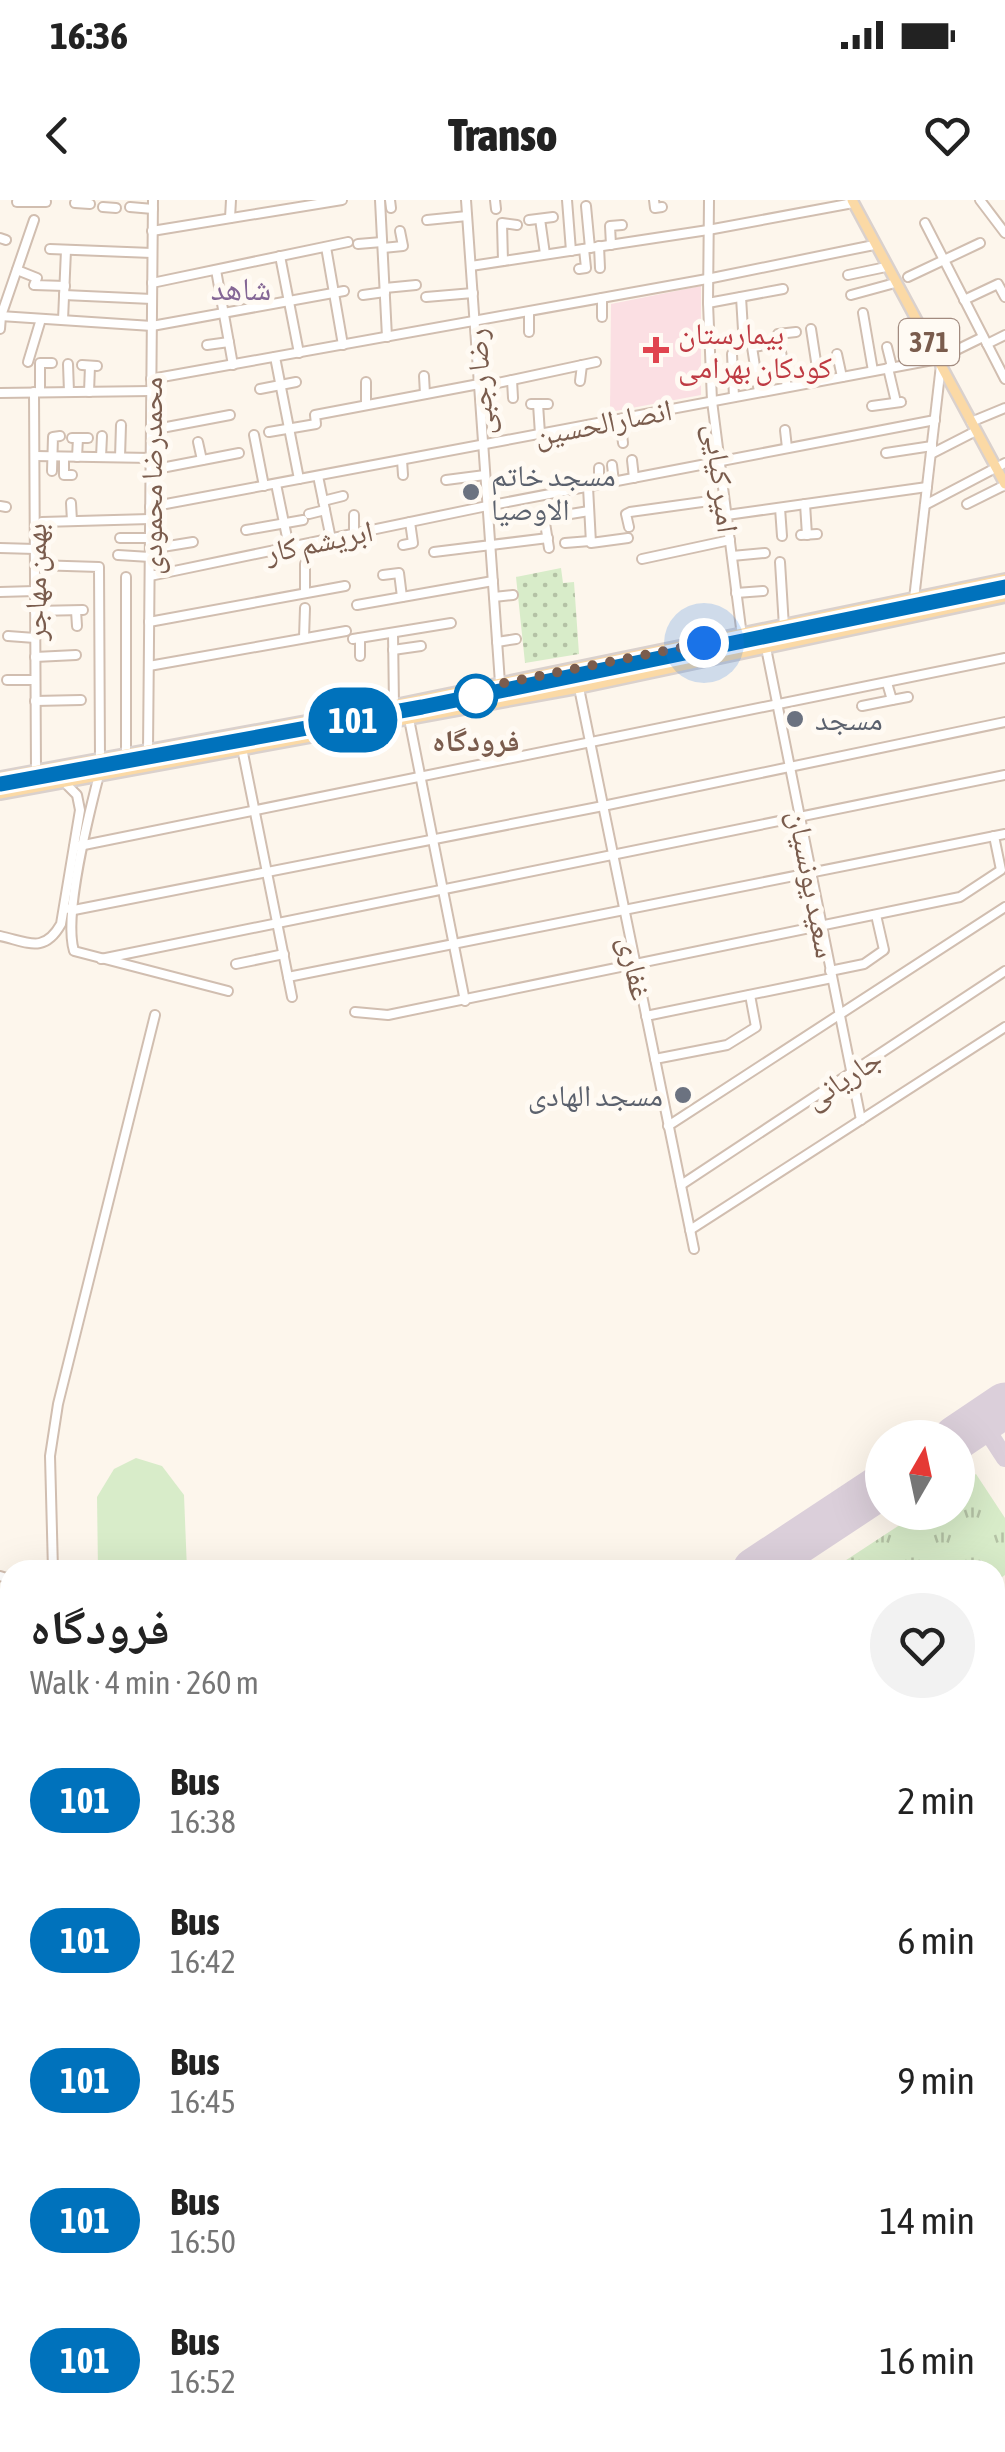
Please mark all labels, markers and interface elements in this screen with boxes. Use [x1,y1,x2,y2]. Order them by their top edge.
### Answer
text: 16:36 [50,14,128,57]
icon: back [30,108,85,163]
icon: heart [920,108,975,163]
text: Transo [448,109,557,161]
district label: شاهد [211,270,271,307]
place label: بیمارستان کودکان بهرامی [678,316,832,386]
road number: 371 [899,319,959,365]
street label: رضا رجبی [458,327,502,437]
marker: بیمارستان کودکان بهرامی [643,337,669,363]
street label: محمدرضا محمودی [134,377,170,575]
street label: انصارالحسین [531,392,675,454]
street label: امیر کیایی [696,422,746,535]
place label: مسجد خاتم الاوصیا [491,458,616,527]
marker: مسجد خاتم الاوصیا [460,481,482,503]
street label: ابریشم کار [261,513,377,573]
street label: بهمن مهاجر [18,523,54,642]
your location [679,618,729,668]
marker: فرودگاه [455,675,497,717]
line badge: 101 [296,688,410,752]
text: 101 [328,700,378,740]
place label: مسجد [815,702,883,736]
marker: مسجد [784,708,806,730]
place label: فرودگاه [432,723,520,757]
street label: سعید یونسیان [780,807,844,961]
street label: غفاری [611,933,659,1003]
street label: جاریانی [798,1041,889,1117]
place label: مسجد الهادی [528,1078,663,1114]
marker: مسجد الهادی [672,1084,694,1106]
north arrow [865,1420,975,1530]
map controls [865,1420,975,1530]
button: heart [870,1593,975,1698]
text: فرودگاه [30,1599,170,1654]
text: Walk · 4 min · 260 m [30,1664,259,1701]
text: Bus [170,1760,220,1803]
text: 2 min [897,1779,975,1822]
text: 101 [60,1780,110,1820]
text: 16:38 [170,1803,236,1840]
text: Bus [170,1900,220,1943]
text: 6 min [897,1919,975,1962]
text: 101 [60,1920,110,1960]
text: 16:42 [170,1943,236,1980]
text: Bus [170,2040,220,2083]
text: 9 min [897,2059,975,2102]
text: 101 [60,2060,110,2100]
text: 16:45 [170,2083,236,2120]
text: Bus [170,2180,220,2223]
text: 14 min [880,2199,975,2242]
text: 101 [60,2200,110,2240]
text: 16:50 [170,2223,236,2260]
text: Bus [170,2320,220,2363]
text: 16 min [880,2339,975,2382]
text: 101 [60,2340,110,2380]
text: 16:52 [170,2363,236,2400]

